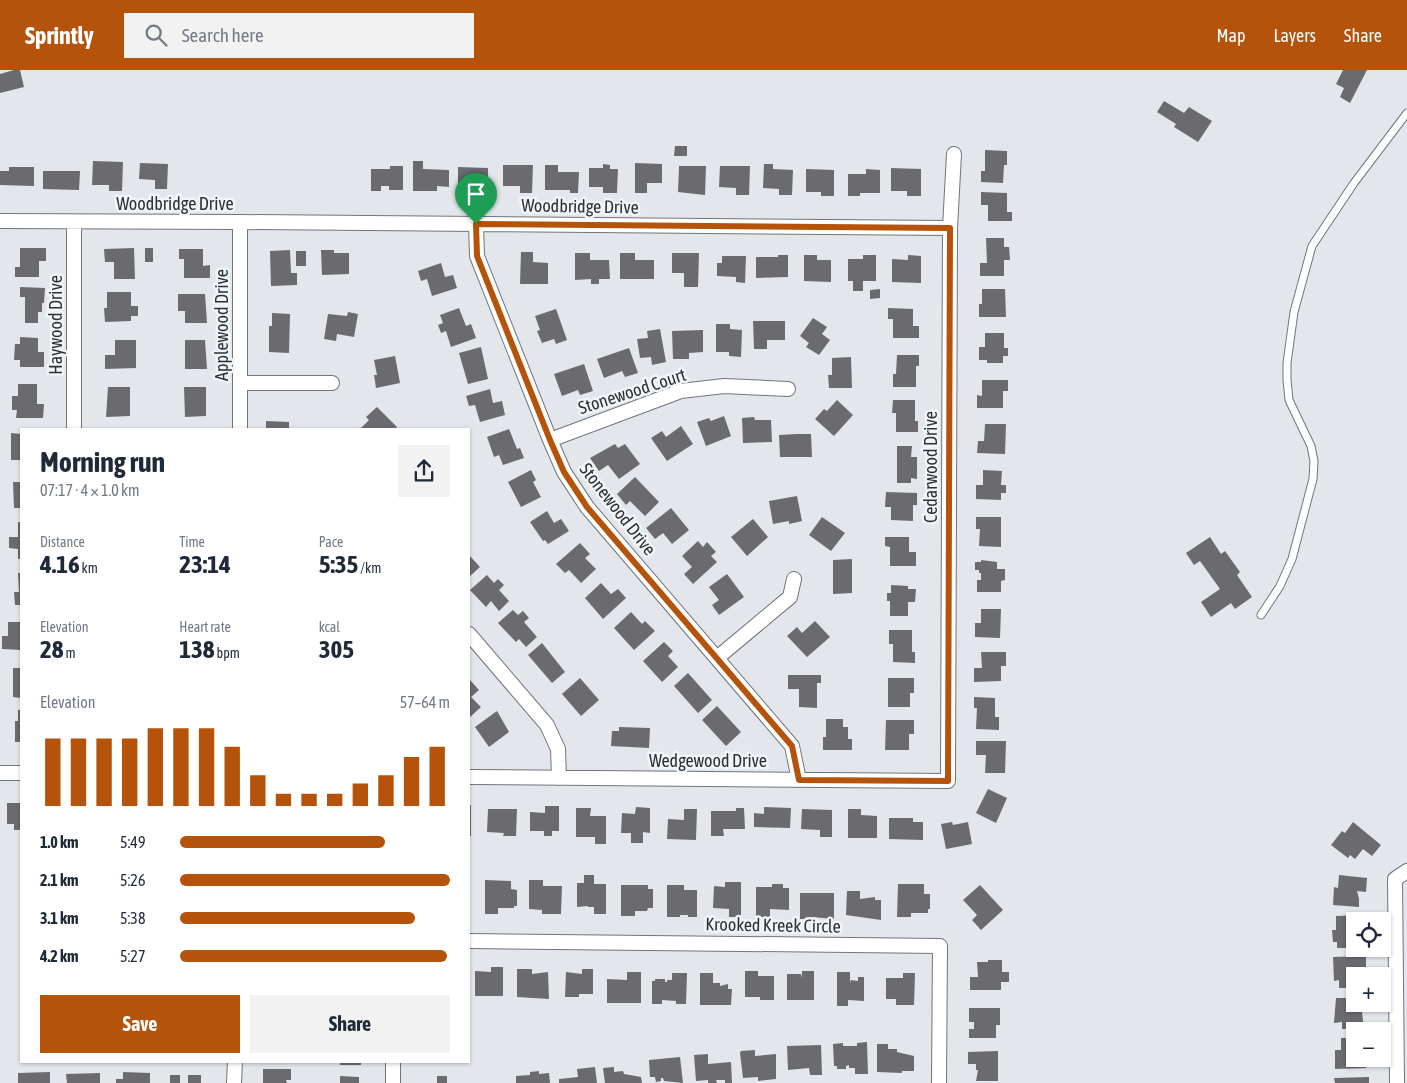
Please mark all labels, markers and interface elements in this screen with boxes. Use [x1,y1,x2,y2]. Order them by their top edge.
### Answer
search box [124,13,474,58]
icon: search [142,21,170,49]
text: Sprintly [25,22,94,49]
text: Search here [182,24,264,46]
text: Map [1216,25,1245,46]
text: Layers [1273,25,1316,46]
text: Share [1344,25,1382,46]
pin [455,173,497,224]
icon: arrive [462,180,490,208]
street label: Woodbridge Drive [116,193,234,214]
street label: Woodbridge Drive [521,194,639,218]
street label: Applewood Drive [211,269,232,381]
street label: Haywood Drive [45,275,66,375]
street label: Stonewood Court [576,364,688,418]
street label: Cedarwood Drive [920,411,941,523]
button: share [398,445,450,497]
text: Morning run [40,446,165,478]
street label: Stonewood Drive [576,459,660,559]
text: 07:17 · 4 × 1.0 km [40,481,140,499]
text: Distance [40,534,85,550]
text: Time [179,534,205,550]
text: Pace [319,534,343,550]
text: 4.16 [40,550,80,578]
text: 23:14 [179,550,231,578]
text: 5:35 [319,550,358,578]
text: km [80,560,98,576]
text: /km [358,560,381,576]
text: Elevation [40,619,89,635]
text: Heart rate [179,619,231,635]
text: kcal [319,619,340,635]
text: 28 [40,635,64,663]
text: 138 [179,635,215,663]
text: 305 [319,635,354,663]
text: m [64,645,76,661]
text: bpm [215,645,240,661]
text: Elevation [40,693,95,711]
text: 57–64 m [400,693,450,711]
street label: Wedgewood Drive [649,750,767,771]
text: 1.0 km [40,833,79,851]
text: 5:49 [120,833,145,851]
text: 2.1 km [40,871,79,889]
text: 5:26 [120,871,145,889]
text: 3.1 km [40,909,79,927]
text: 5:38 [120,909,145,927]
map controls [1346,912,1391,1067]
button: locate [1346,912,1391,957]
street label: Krooked Kreek Circle [705,913,841,937]
text: 4.2 km [40,947,79,965]
text: 5:27 [120,947,145,965]
button: + [1346,967,1391,1012]
button: Save [40,995,240,1053]
button: Share [250,995,450,1053]
button: − [1346,1022,1391,1067]

